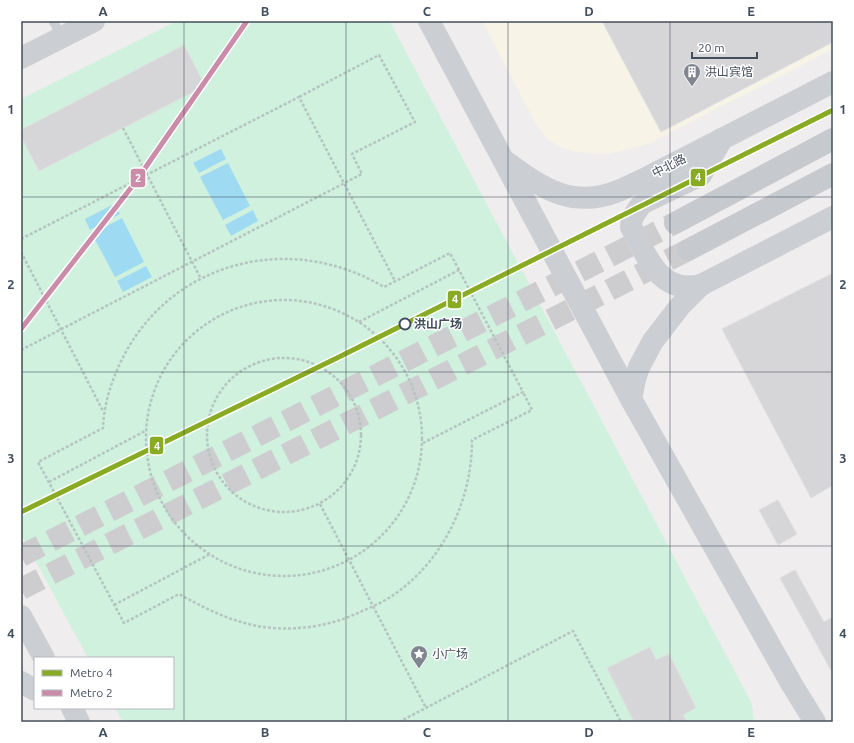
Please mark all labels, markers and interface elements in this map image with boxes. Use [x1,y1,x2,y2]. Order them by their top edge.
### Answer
text: A [98,4,108,18]
text: B [261,4,270,18]
text: C [423,4,432,18]
text: D [584,4,594,18]
text: E [747,4,755,18]
scale bar [692,34,757,60]
text: 20 m [698,41,725,54]
building icon: 洪山宾馆 [682,62,702,87]
place label: 洪山宾馆 [705,65,753,78]
text: 1 [7,102,15,116]
text: 1 [839,102,847,116]
street label: 中北路 [650,152,688,180]
line badge: 2 [130,168,146,188]
line badge: 4 [690,168,706,187]
text: 4 [695,171,701,183]
text: 2 [135,172,141,184]
text: 2 [7,277,15,291]
text: 2 [839,277,847,291]
line badge: 4 [447,290,462,309]
text: 4 [452,293,458,305]
marker: 洪山广场 [398,317,412,331]
place label: 洪山广场 [414,317,462,330]
line badge: 4 [149,436,164,455]
text: 4 [154,440,160,452]
text: 3 [7,451,15,465]
text: 3 [839,451,847,465]
text: 4 [7,626,15,640]
text: 4 [839,626,847,640]
place icon: 小广场 [409,644,429,669]
place label: 小广场 [432,647,468,660]
legend [34,657,174,709]
text: Metro 4 [70,666,113,679]
text: Metro 2 [70,686,113,699]
text: A [98,725,108,739]
text: B [261,725,270,739]
text: C [423,725,432,739]
text: D [584,725,594,739]
text: E [747,725,755,739]

